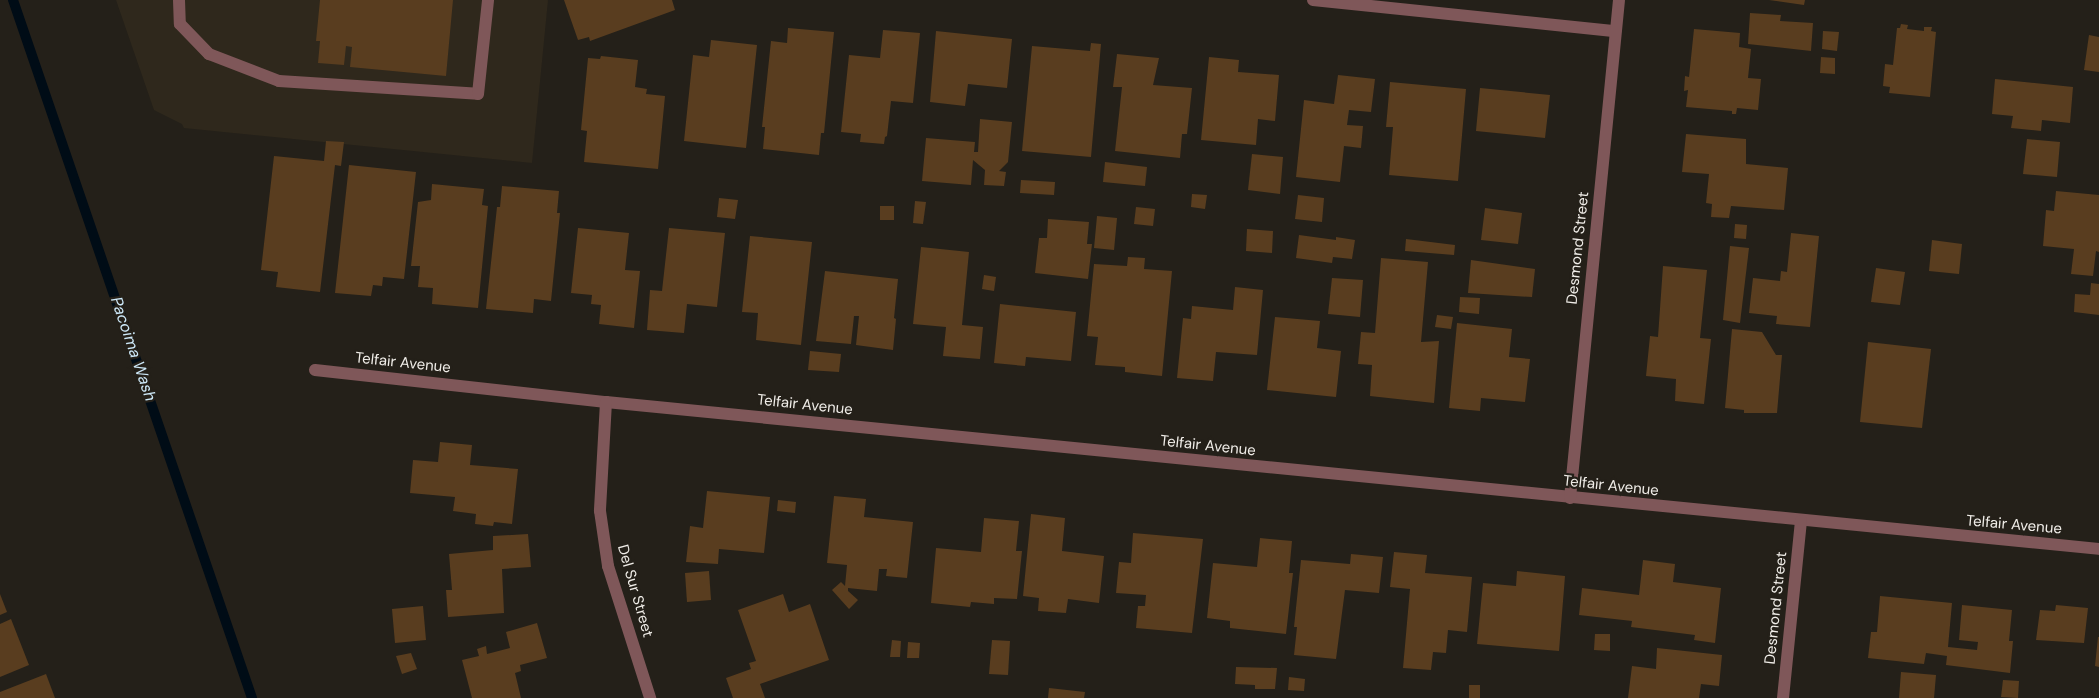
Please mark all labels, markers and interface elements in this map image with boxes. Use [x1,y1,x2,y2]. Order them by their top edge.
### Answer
street label: Desmond Street [1563,191,1593,305]
water label: Pacoima Wash [106,294,160,404]
street label: Telfair Avenue [354,349,452,377]
street label: Telfair Avenue [756,391,854,419]
street label: Telfair Avenue [1159,432,1257,460]
street label: Telfair Avenue [1562,472,1660,500]
street label: Telfair Avenue [1965,512,2063,538]
street label: Del Sur Street [613,543,657,639]
street label: Desmond Street [1761,551,1791,665]

